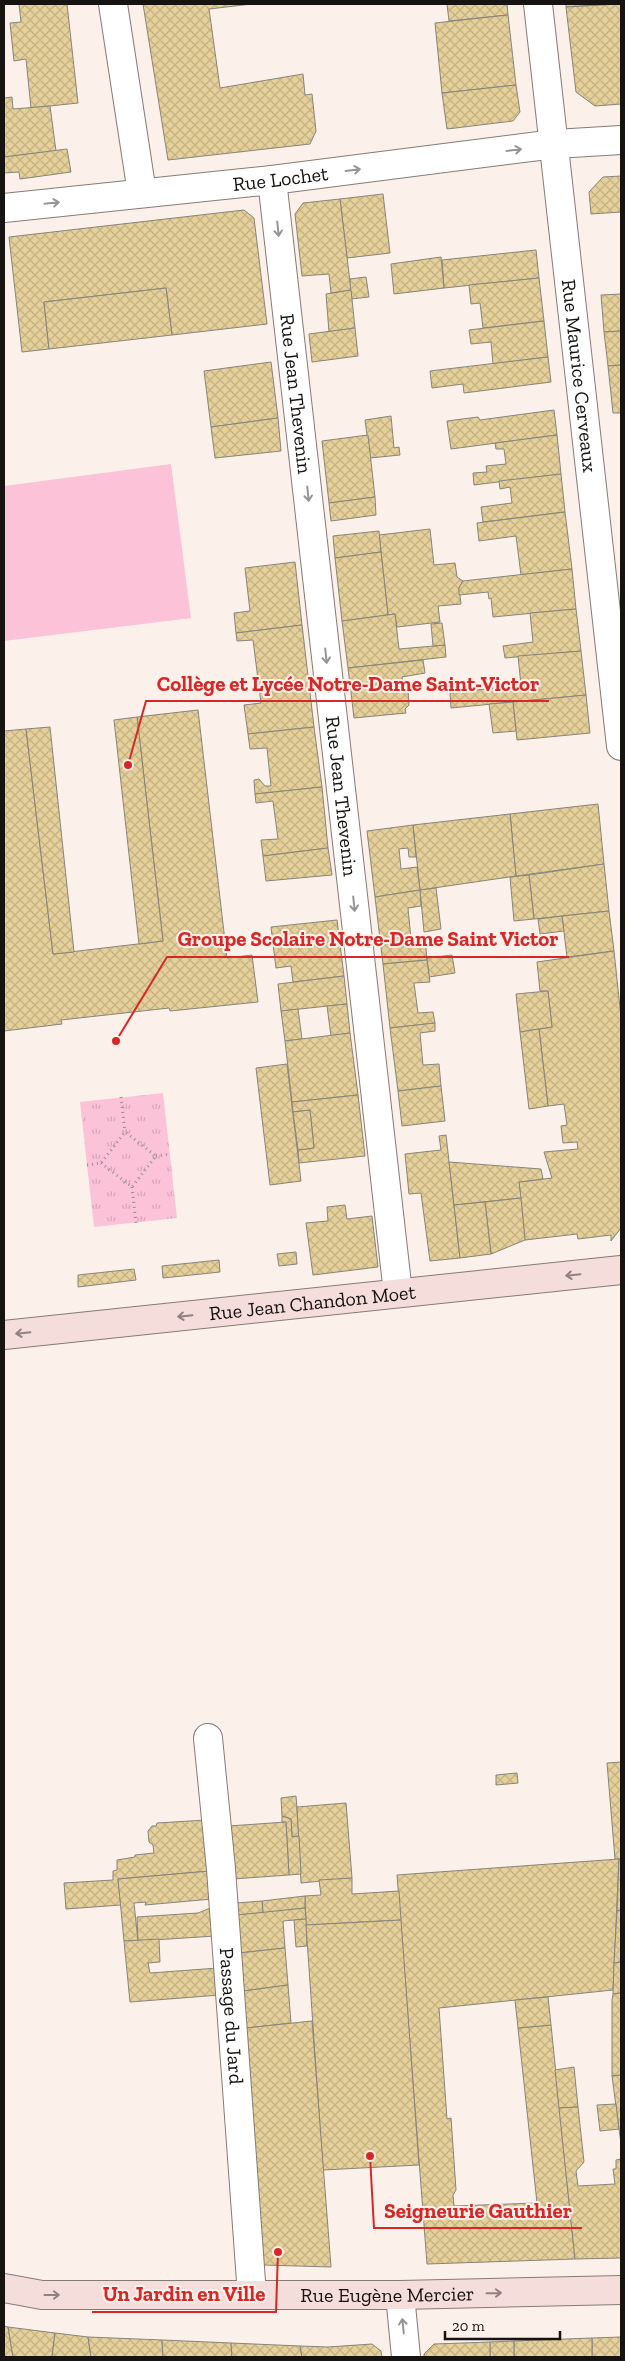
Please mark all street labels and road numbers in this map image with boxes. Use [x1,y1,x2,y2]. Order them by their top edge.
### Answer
street label: Rue Lochet [232,161,330,196]
street label: Rue Maurice Cerveaux [557,278,602,474]
street label: Rue Jean Thevenin [275,312,317,475]
street label: Rue Jean Thevenin [321,715,363,878]
street label: Rue Jean Chandon Moet [208,1280,417,1325]
street label: Passage du Jard [215,1947,249,2085]
street label: Rue Eugène Mercier [300,2281,475,2307]

